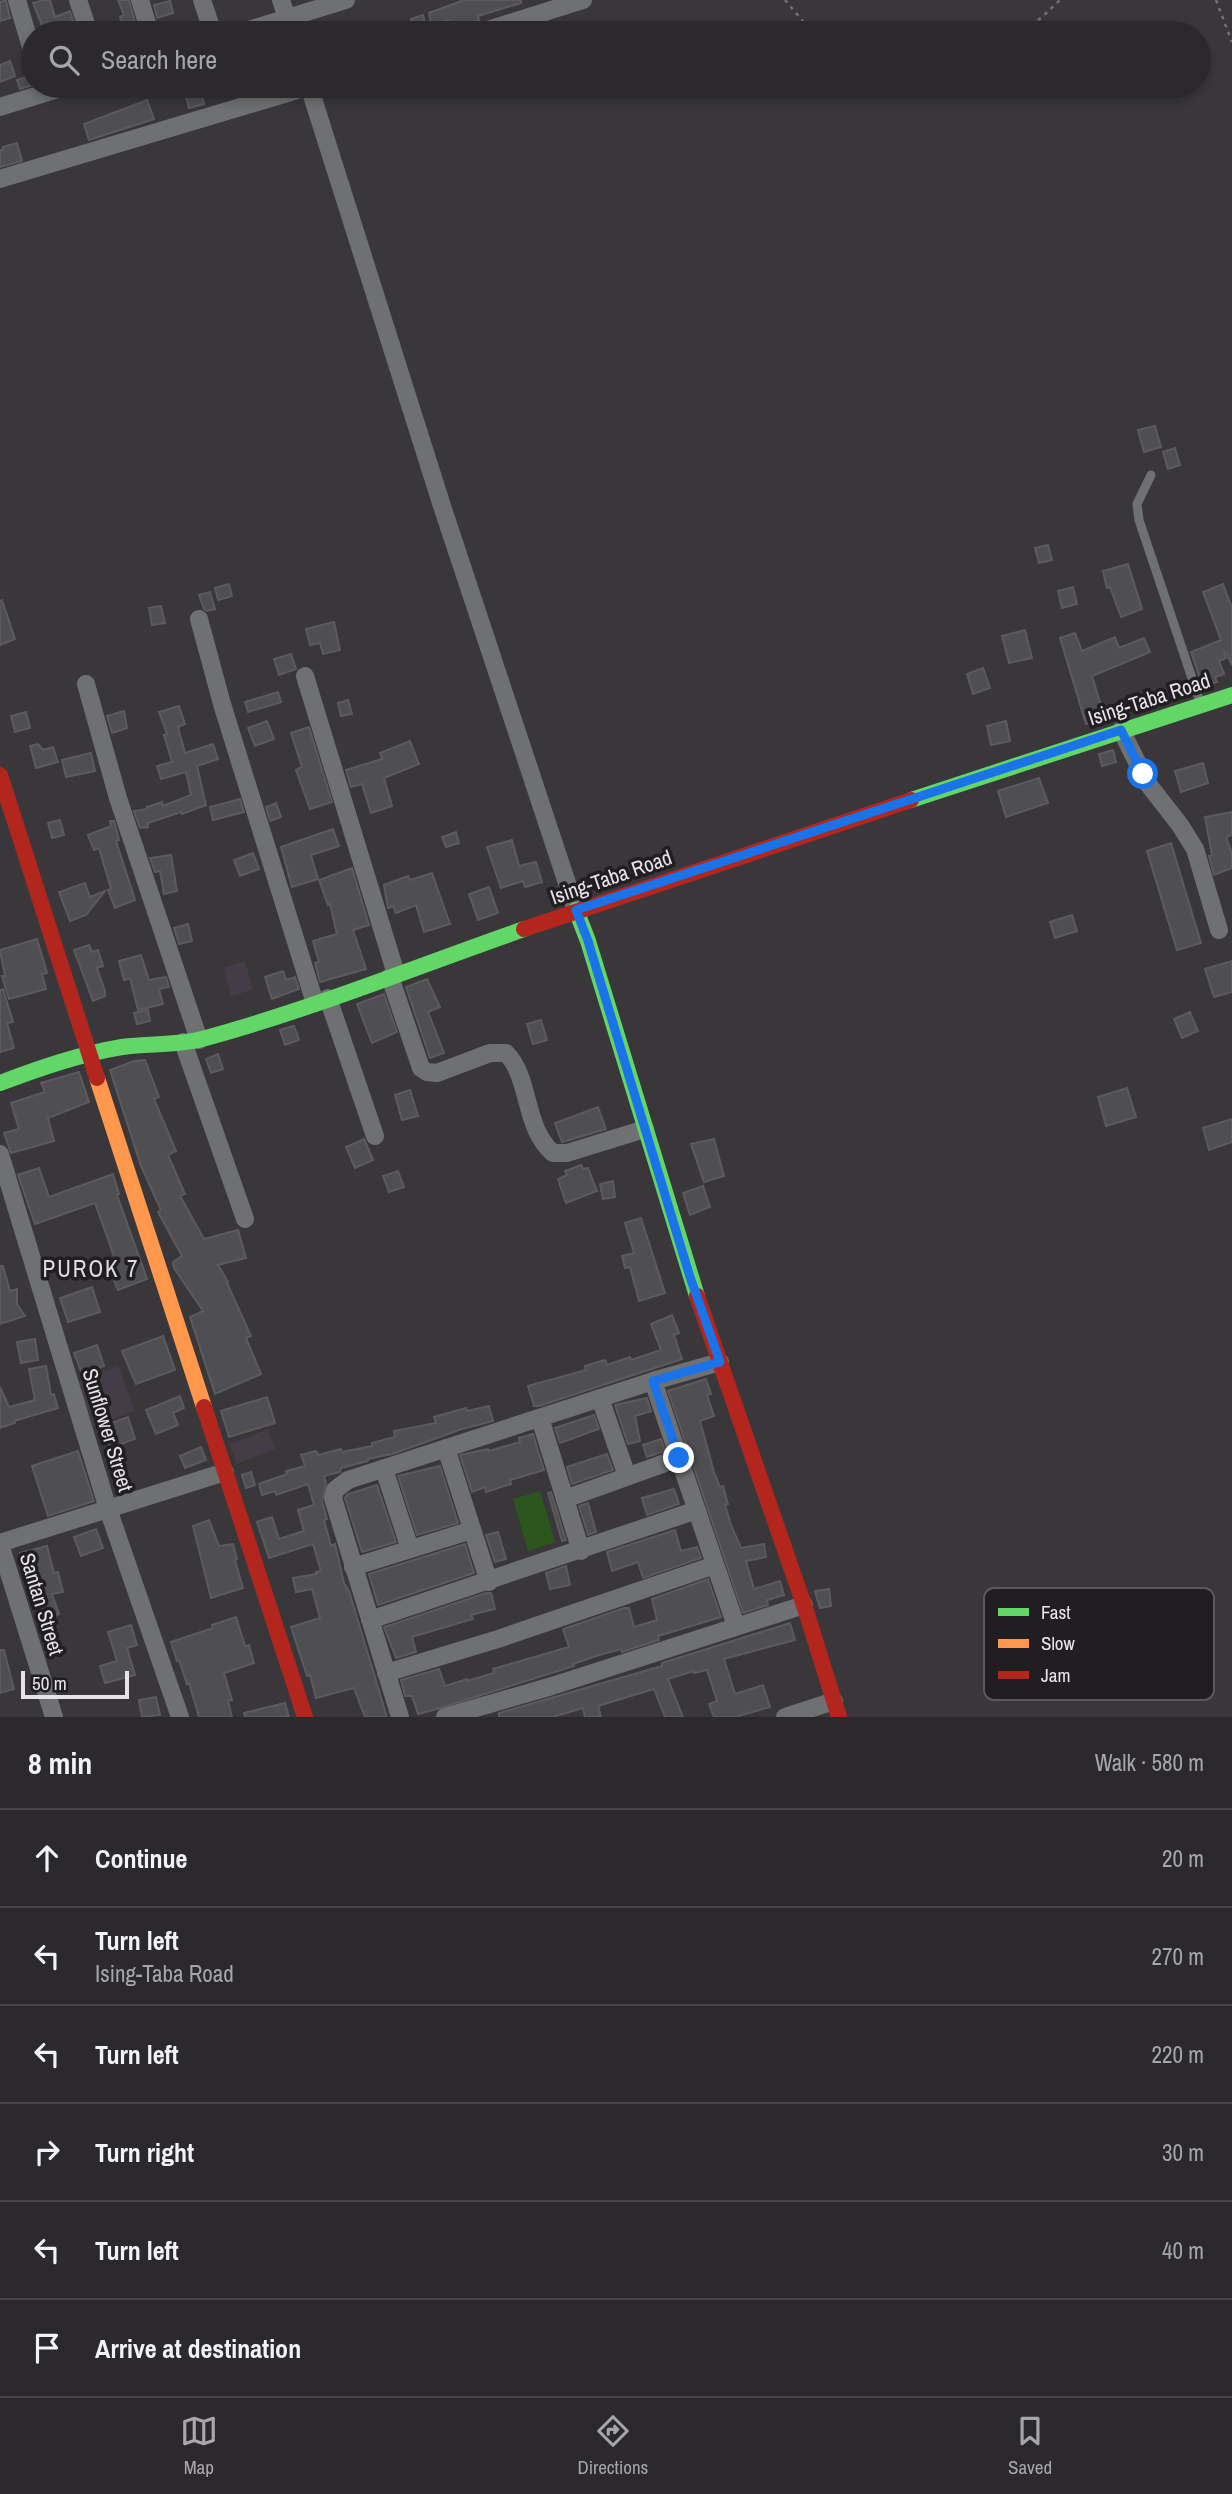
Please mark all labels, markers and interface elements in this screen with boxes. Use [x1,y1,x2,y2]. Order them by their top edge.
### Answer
search box [21,21,1211,98]
icon: search [45,41,83,79]
text: Search here [101,42,217,77]
street label: Ising-Taba Road [1084,666,1214,732]
route start [1127,758,1158,789]
street label: Ising-Taba Road [546,843,676,911]
district label: PUROK 7 [43,1253,139,1284]
street label: Sunflower Street [76,1365,141,1495]
route end [663,1442,694,1473]
street label: Santan Street [13,1549,71,1659]
legend [984,1588,1214,1700]
text: Fast [1041,1599,1071,1625]
text: Slow [1041,1630,1076,1656]
text: Jam [1041,1662,1070,1688]
scale bar [21,1668,130,1700]
text: 50 m [32,1670,67,1696]
text: 8 min [28,1743,92,1783]
text: Walk · 580 m [1095,1747,1204,1778]
icon: ahead [28,1839,66,1877]
text: Continue [95,1841,187,1876]
text: 20 m [1162,1843,1204,1874]
text: Turn left [95,1923,179,1958]
icon: left [28,1937,66,1975]
text: 270 m [1152,1941,1204,1972]
text: Ising-Taba Road [95,1958,234,1989]
icon: left [28,2035,66,2073]
text: Turn left [95,2037,179,2072]
text: 220 m [1152,2039,1204,2070]
icon: right [28,2133,66,2171]
text: Turn right [95,2135,194,2170]
text: 30 m [1162,2137,1204,2168]
icon: left [28,2231,66,2269]
text: Turn left [95,2233,179,2268]
text: 40 m [1162,2235,1204,2266]
icon: arrive [28,2329,66,2367]
text: Arrive at destination [95,2331,301,2366]
tab: Map [180,2412,218,2480]
tab: Directions [577,2412,648,2480]
tab: Saved [1008,2412,1052,2480]

